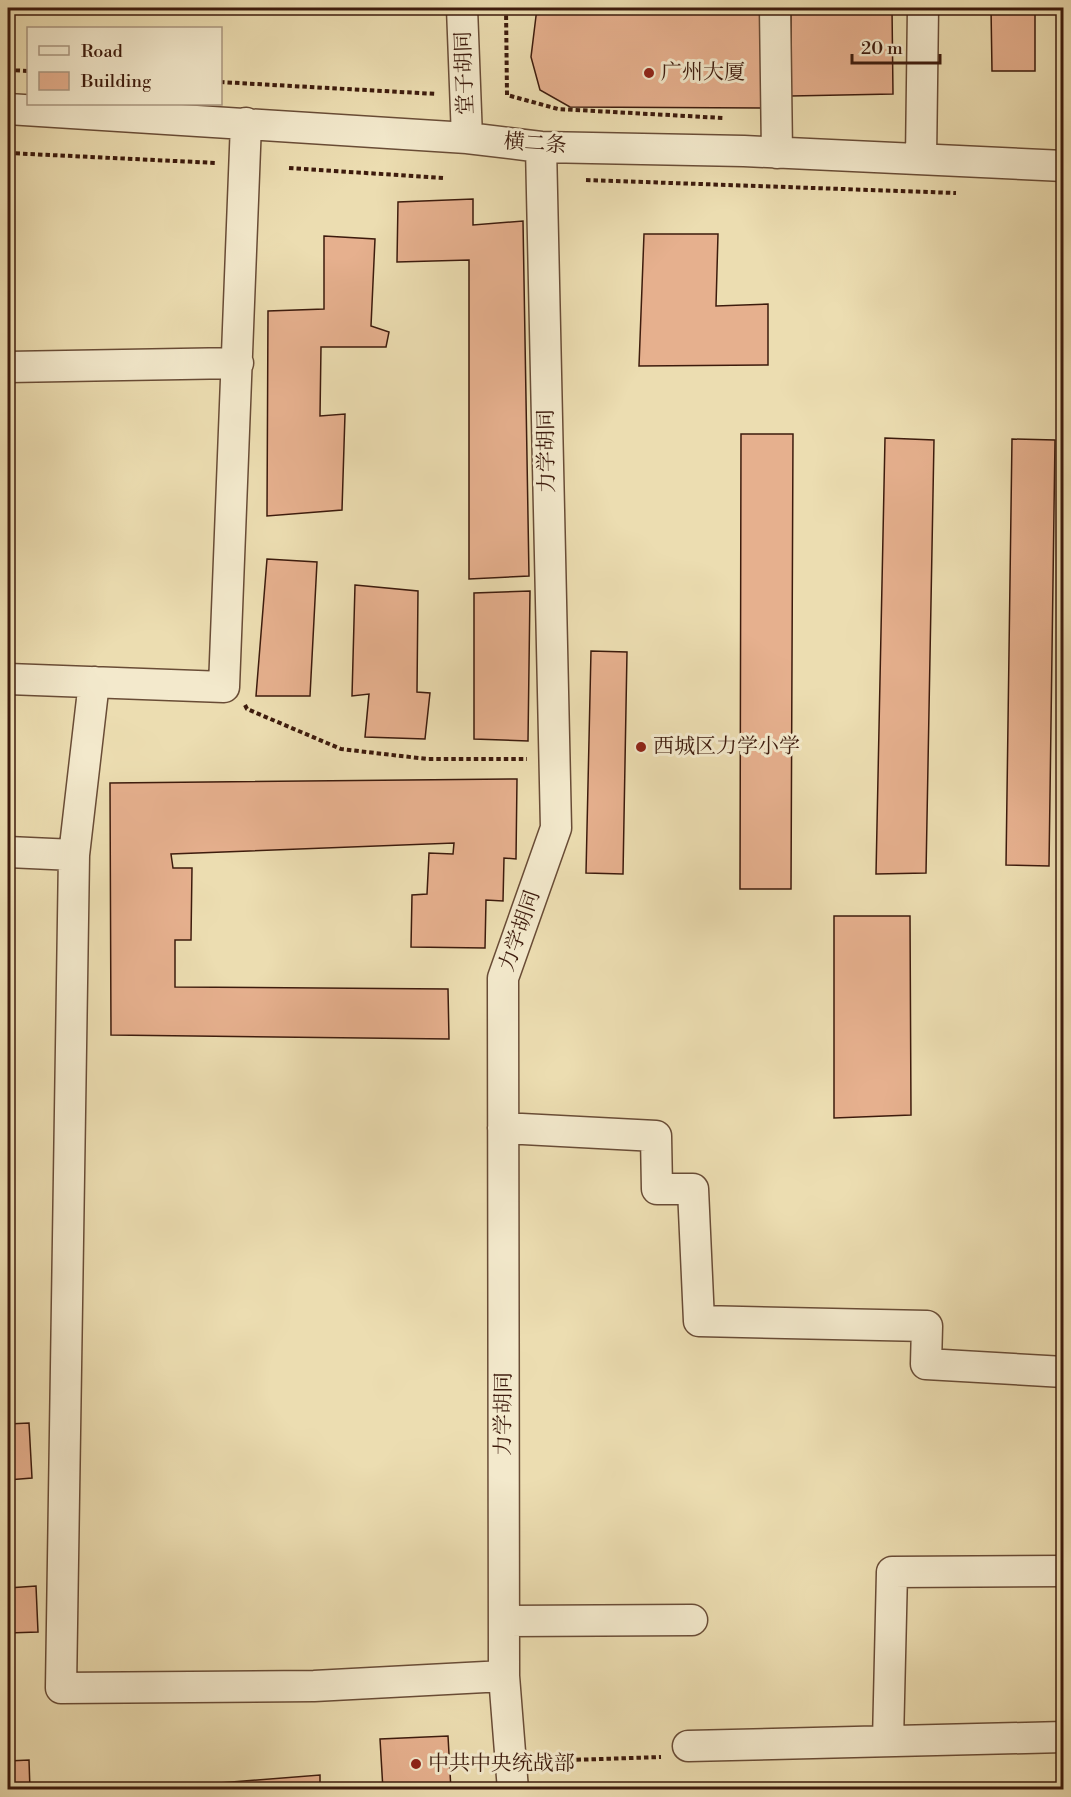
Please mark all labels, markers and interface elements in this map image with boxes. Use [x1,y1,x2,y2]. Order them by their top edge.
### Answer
legend [27,27,222,105]
scale bar [852,27,940,65]
street label: 堂子胡同 [451,31,479,115]
text: 20 m [861,37,903,60]
text: Road [81,40,124,63]
place label: 广州大厦 [661,60,745,86]
marker: 广州大厦 [642,66,656,80]
text: Building [80,70,152,93]
street label: 横二条 [503,129,567,159]
street label: 力学胡同 [533,409,561,493]
place label: 西城区力学小学 [653,734,800,760]
marker: 西城区力学小学 [634,740,648,754]
street label: 力学胡同 [494,887,546,975]
street label: 力学胡同 [491,1372,517,1456]
place label: 中共中央统战部 [428,1751,575,1777]
marker: 中共中央统战部 [409,1757,423,1771]

